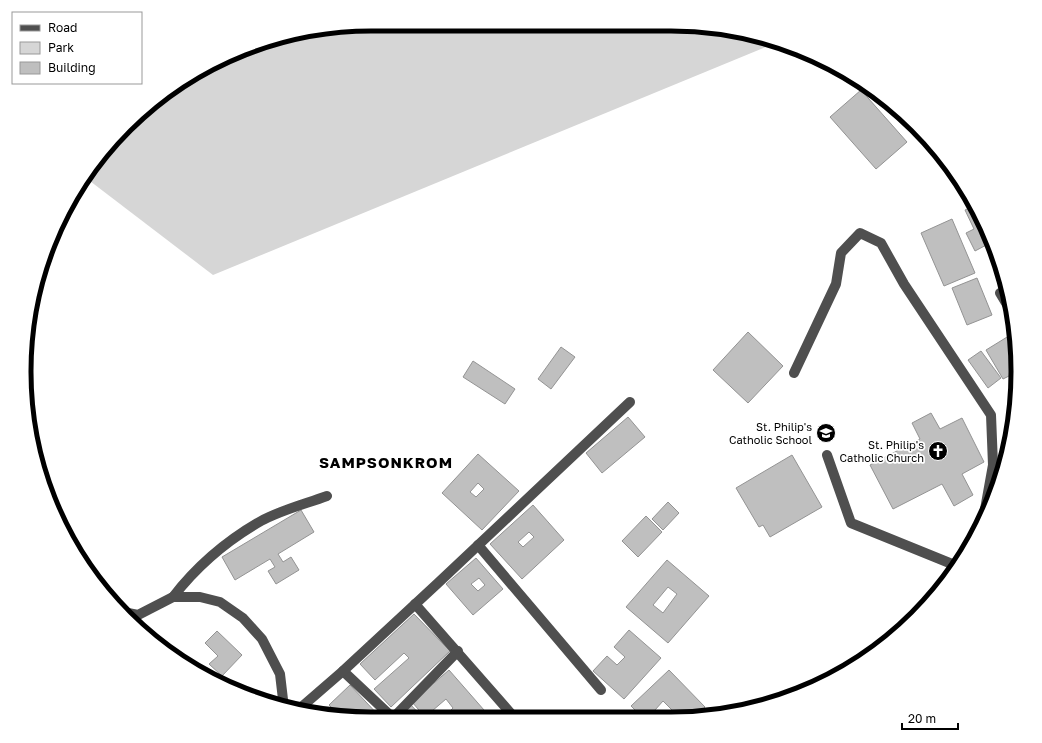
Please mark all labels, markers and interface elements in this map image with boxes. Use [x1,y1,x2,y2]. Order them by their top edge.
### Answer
legend [12,12,142,84]
text: Road [48,20,77,35]
text: Park [48,40,74,55]
text: Building [48,60,96,75]
place label: St. Philip's Catholic School [729,420,812,446]
school or university icon: St. Philip's Catholic School [815,422,837,444]
place label: St. Philip's Catholic Church [840,438,924,464]
church icon: St. Philip's Catholic Church [927,440,949,462]
district label: SAMPSONKROM [319,453,453,471]
scale bar [902,705,958,731]
text: 20 m [908,711,936,726]

